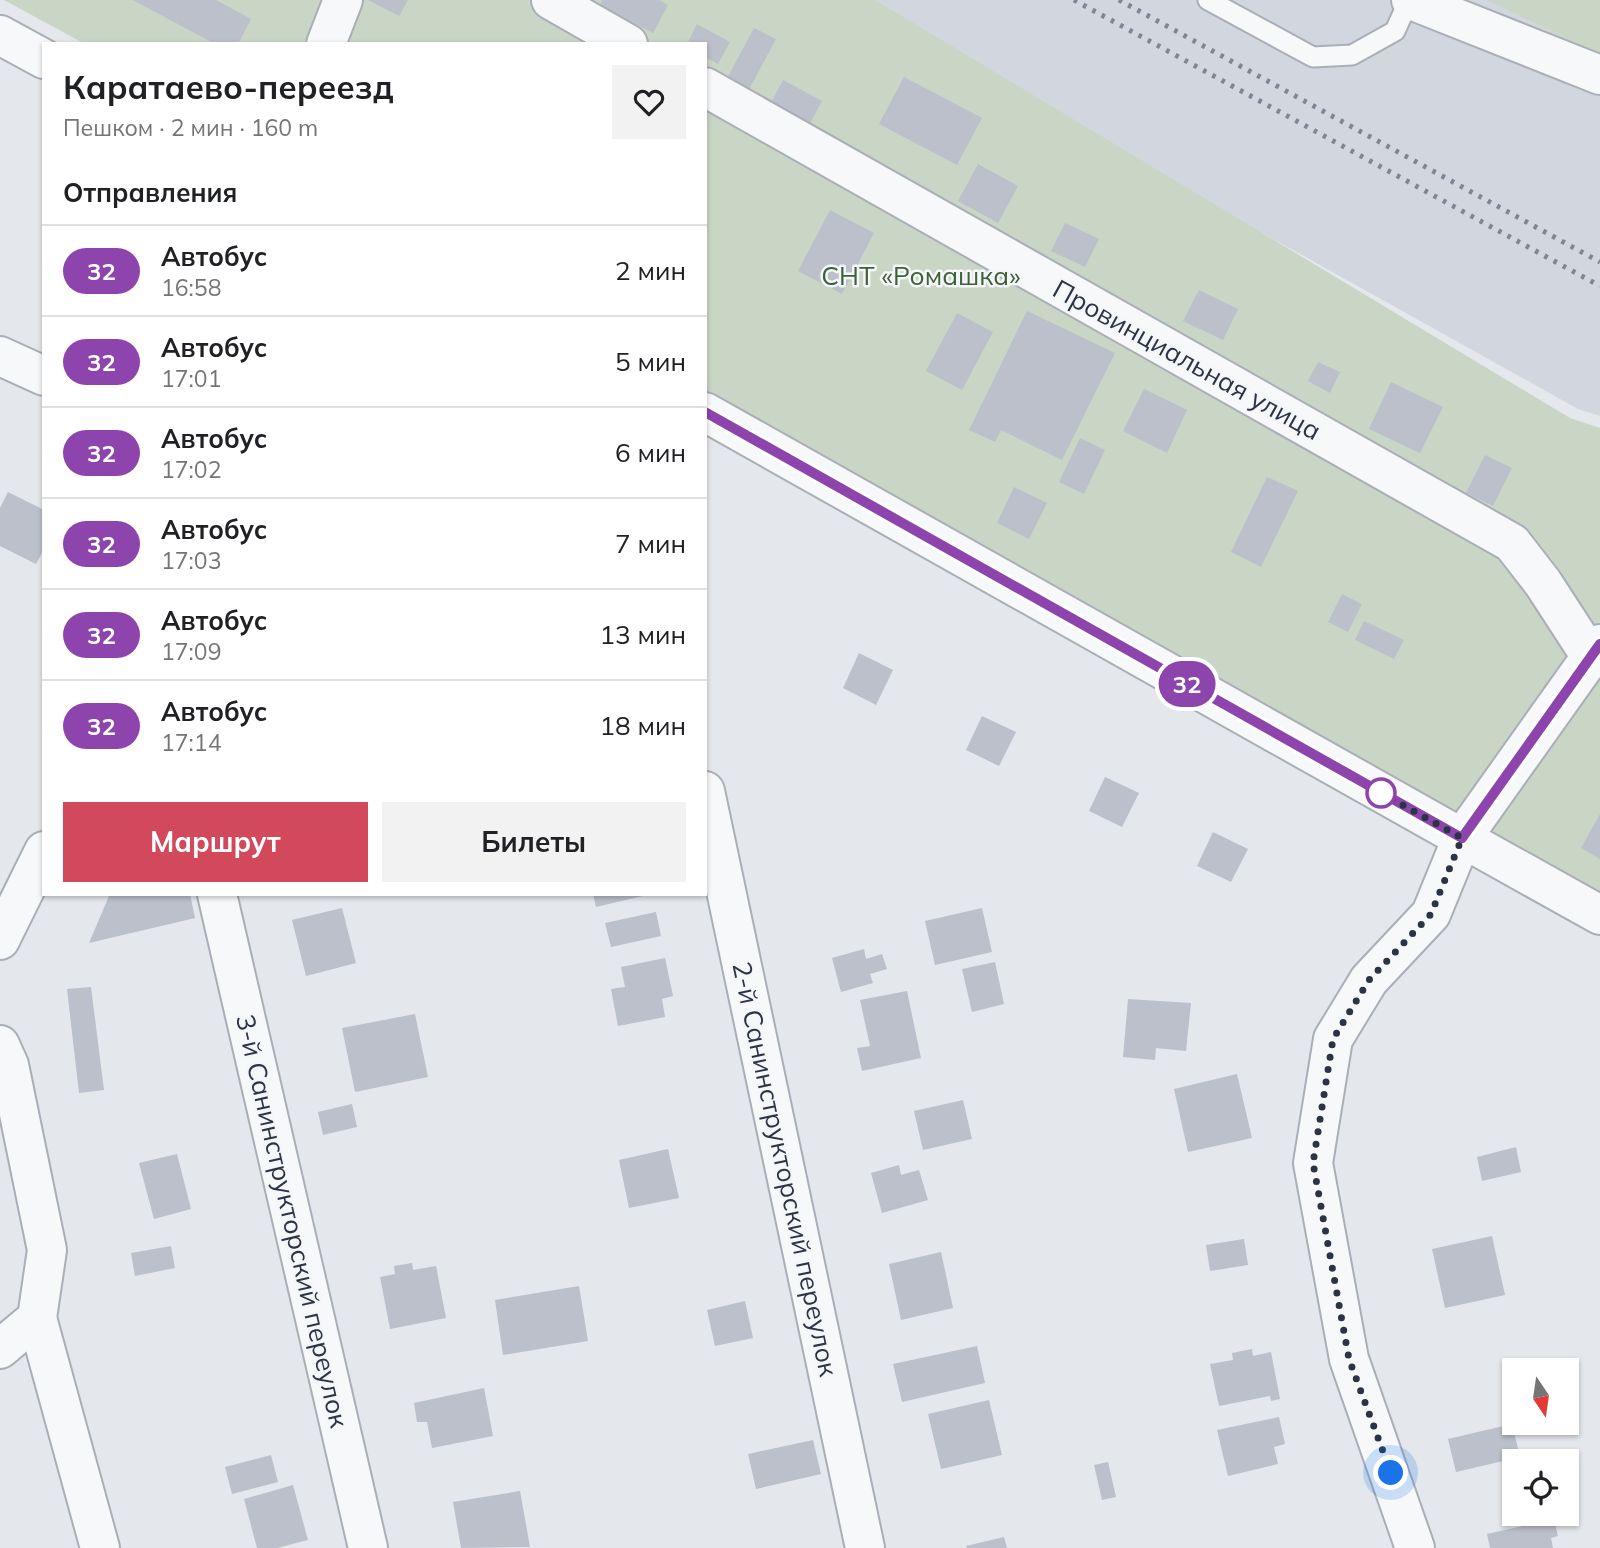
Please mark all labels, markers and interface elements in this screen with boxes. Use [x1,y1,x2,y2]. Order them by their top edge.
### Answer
button: heart [612,65,686,139]
text: Каратаево-переезд [63,66,394,107]
text: Пешком · 2 мин · 160 m [63,113,318,142]
text: Отправления [63,176,237,209]
text: Автобус [161,240,267,273]
text: 2 мин [615,254,686,287]
text: 32 [87,256,116,286]
park label: СНТ «Ромашка» [821,259,1021,292]
street label: Провинциальная улица [1047,272,1327,447]
text: 16:58 [161,273,221,302]
text: Автобус [161,331,267,364]
text: 5 мин [615,345,686,378]
text: 32 [87,347,116,377]
text: 17:01 [161,364,221,393]
text: Автобус [161,422,267,455]
text: 6 мин [615,436,686,469]
text: 32 [87,438,116,468]
text: 17:02 [161,455,221,484]
text: Автобус [161,513,267,546]
text: 7 мин [615,527,686,560]
text: 32 [87,529,116,559]
text: 17:03 [161,546,221,575]
text: Автобус [161,604,267,637]
text: 13 мин [599,618,686,651]
text: 32 [87,620,116,650]
text: 17:09 [161,637,221,666]
line badge: 32 [1156,661,1218,707]
text: 32 [1173,669,1201,699]
text: Автобус [161,695,267,728]
text: 18 мин [599,709,686,742]
text: 32 [87,711,116,741]
text: 17:14 [161,728,221,757]
unlabelled marker [1366,778,1396,808]
button: Маршрут [63,802,368,882]
button: Билеты [382,802,686,882]
street label: 2-й Санинструкторский переулок [725,959,846,1379]
street label: 3-й Санинструкторский переулок [229,1011,356,1431]
north arrow [1502,1358,1578,1435]
map controls [1502,1358,1579,1526]
button: locate [1502,1449,1579,1526]
your location [1373,1455,1408,1490]

